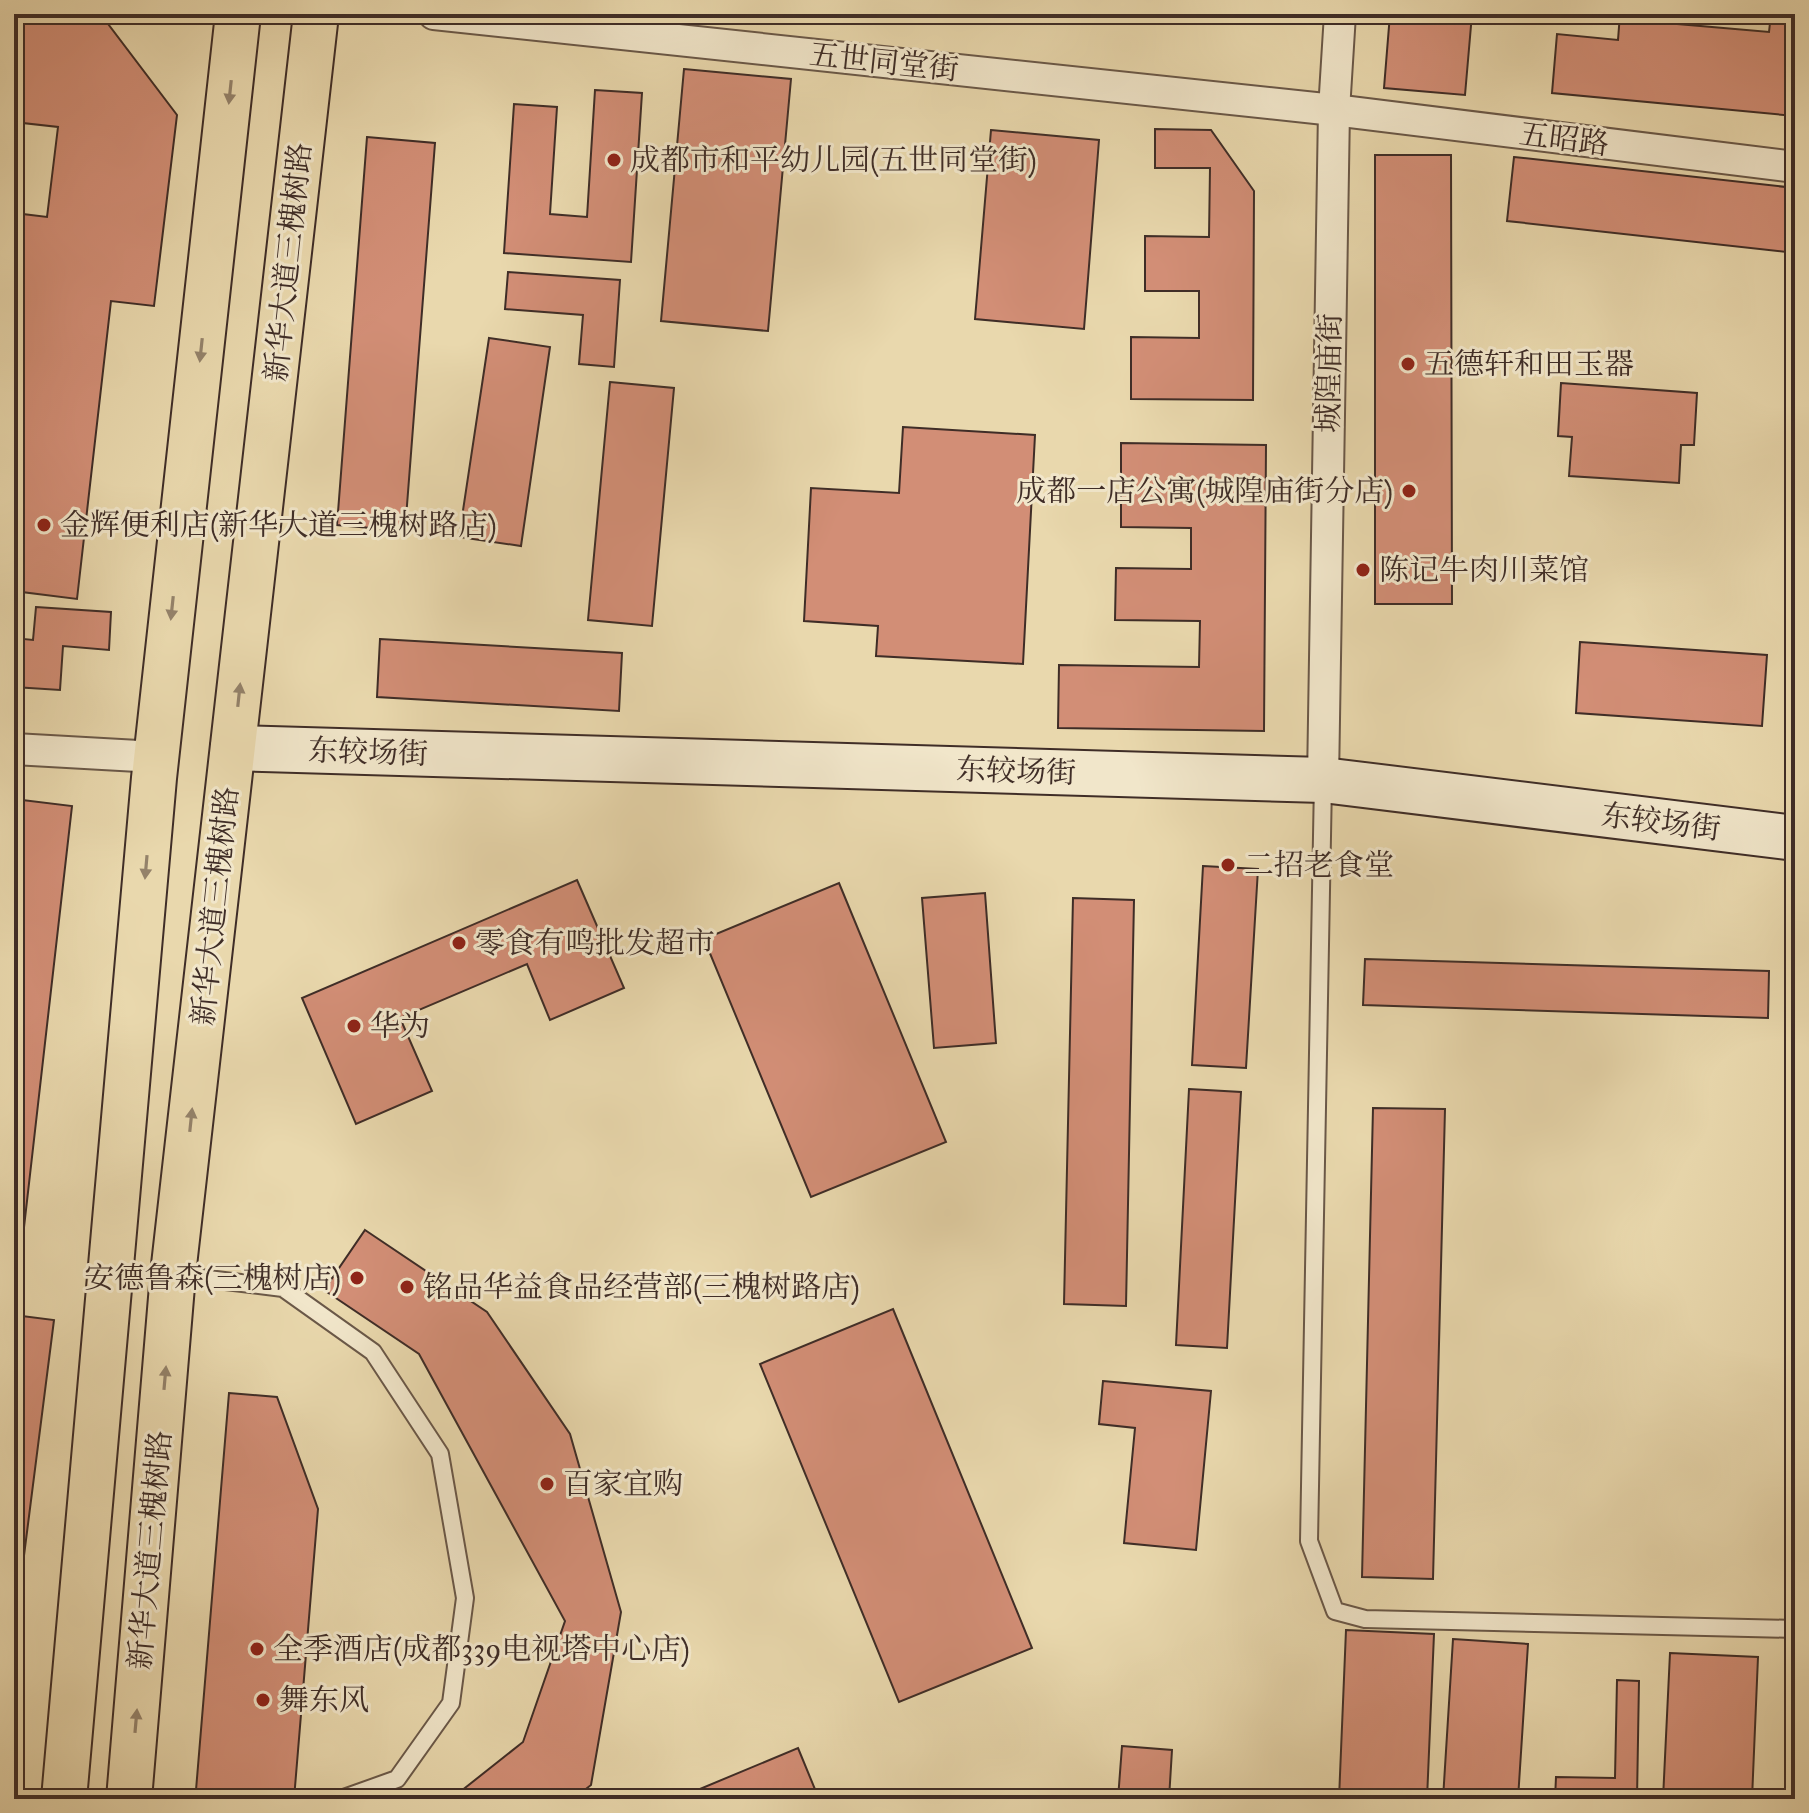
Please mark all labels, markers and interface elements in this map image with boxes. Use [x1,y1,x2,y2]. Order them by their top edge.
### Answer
street label: 五世同堂街 [808,36,960,88]
one-way arrow [223,79,236,104]
street label: 五昭路 [1517,116,1611,162]
street label: 新华大道三槐树路 [258,141,318,383]
place label: 成都市和平幼儿园(五世同堂街) [630,142,1037,179]
marker: 成都市和平幼儿园(五世同堂街) [605,151,623,169]
street label: 城隍庙街 [1310,313,1348,433]
one-way arrow [195,338,208,363]
place label: 五德轩和田玉器 [1424,346,1634,382]
marker: 五德轩和田玉器 [1399,355,1417,373]
place label: 成都一店公寓(城隍庙街分店) [1016,473,1393,510]
marker: 成都一店公寓(城隍庙街分店) [1400,482,1418,500]
place label: 金辉便利店(新华大道三槐树路店) [60,507,497,544]
marker: 金辉便利店(新华大道三槐树路店) [35,516,53,534]
place label: 陈记牛肉川菜馆 [1379,552,1589,588]
marker: 陈记牛肉川菜馆 [1354,561,1372,579]
one-way arrow [166,596,179,621]
one-way arrow [232,682,245,707]
street label: 东较场街 [307,732,429,772]
street label: 东较场街 [955,751,1077,791]
street label: 新华大道三槐树路 [185,785,245,1027]
street label: 东较场街 [1599,797,1723,847]
place label: 二招老食堂 [1244,847,1394,883]
one-way arrow [139,855,152,880]
marker: 二招老食堂 [1219,856,1237,874]
place label: 零食有鸣批发超市 [475,925,715,961]
marker: 零食有鸣批发超市 [450,934,468,952]
place label: 华为 [370,1008,430,1044]
marker: 华为 [345,1017,363,1035]
one-way arrow [184,1107,197,1132]
place label: 安德鲁森(三槐树店) [84,1260,341,1297]
marker: 安德鲁森(三槐树店) [348,1269,366,1287]
place label: 铭品华益食品经营部(三槐树路店) [423,1269,860,1306]
marker: 铭品华益食品经营部(三槐树路店) [398,1278,416,1296]
one-way arrow [158,1366,171,1391]
street label: 新华大道三槐树路 [122,1429,178,1671]
place label: 百家宜购 [563,1466,683,1502]
marker: 百家宜购 [538,1475,556,1493]
place label: 全季酒店(成都339电视塔中心店) [273,1631,690,1668]
marker: 全季酒店(成都339电视塔中心店) [248,1640,266,1658]
place label: 舞东风 [279,1682,369,1718]
marker: 舞东风 [254,1691,272,1709]
one-way arrow [130,1708,143,1733]

